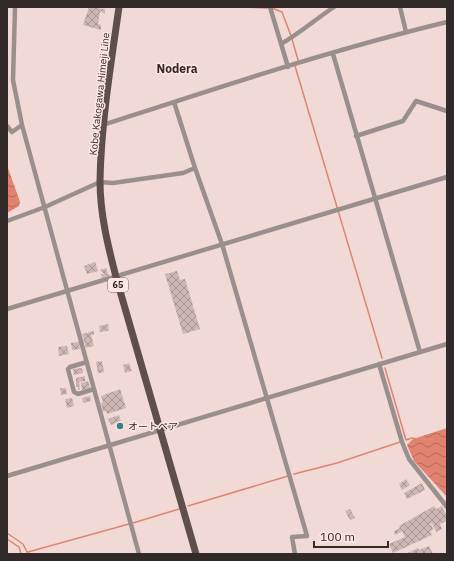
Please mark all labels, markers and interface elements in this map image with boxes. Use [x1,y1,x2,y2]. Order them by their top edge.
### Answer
street label: Kobe Kakogawa Himeji Line [87,32,112,156]
district label: Nodera [156,61,198,76]
road number: 65 [108,278,128,292]
place label: オートペア [128,420,178,433]
marker: オートペア [115,421,125,431]
scale bar [314,523,388,549]
text: 100 m [320,529,355,544]

